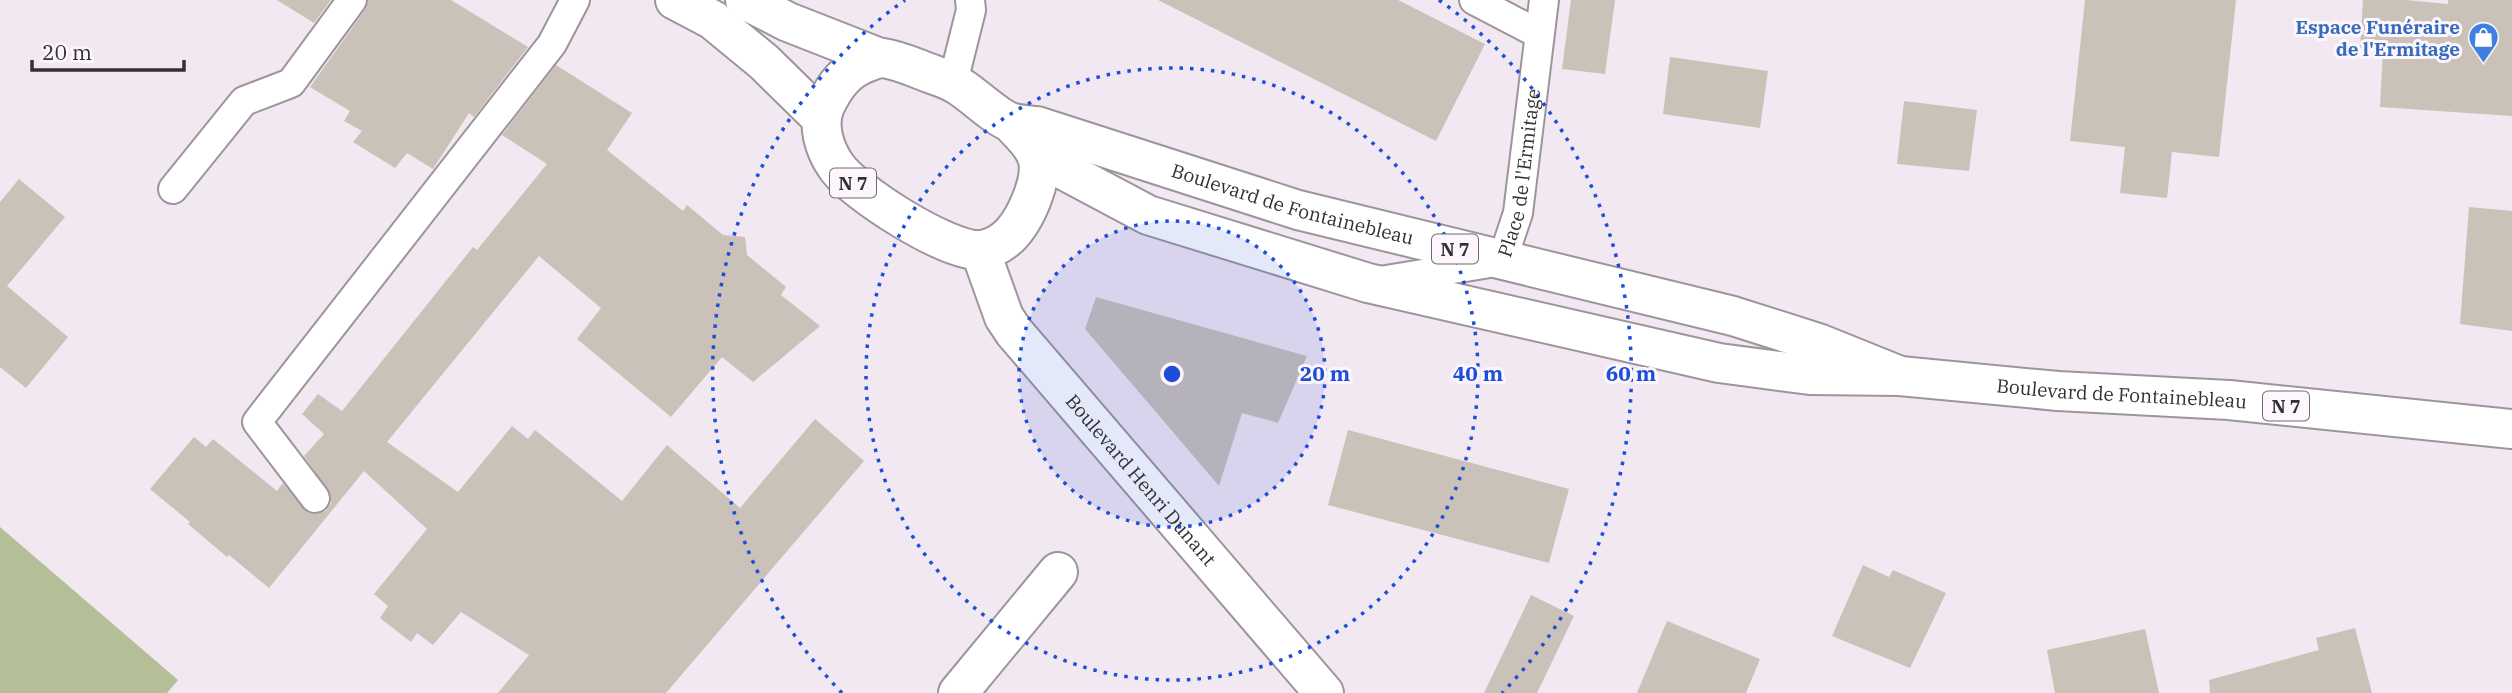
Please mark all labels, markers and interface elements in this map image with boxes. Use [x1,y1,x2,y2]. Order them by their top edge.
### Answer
place label: Espace Funéraire de l'Ermitage [2296,15,2460,61]
shop icon: Espace Funéraire de l'Ermitage [2466,21,2500,65]
scale bar [32,28,184,72]
text: 20 m [42,38,92,66]
street label: Place de l'Ermitage [1492,87,1545,260]
street label: Boulevard de Fontainebleau [1169,158,1416,250]
road number: N 7 [830,168,876,198]
road number: N 7 [1432,234,1478,264]
text: 20 m [1300,359,1350,387]
text: 40 m [1453,359,1503,387]
text: 60 m [1606,359,1656,387]
centre of rings [1160,362,1184,386]
street label: Boulevard de Fontainebleau [1995,373,2248,414]
street label: Boulevard Henri Dunant [1061,389,1221,571]
road number: N 7 [2263,392,2309,420]

